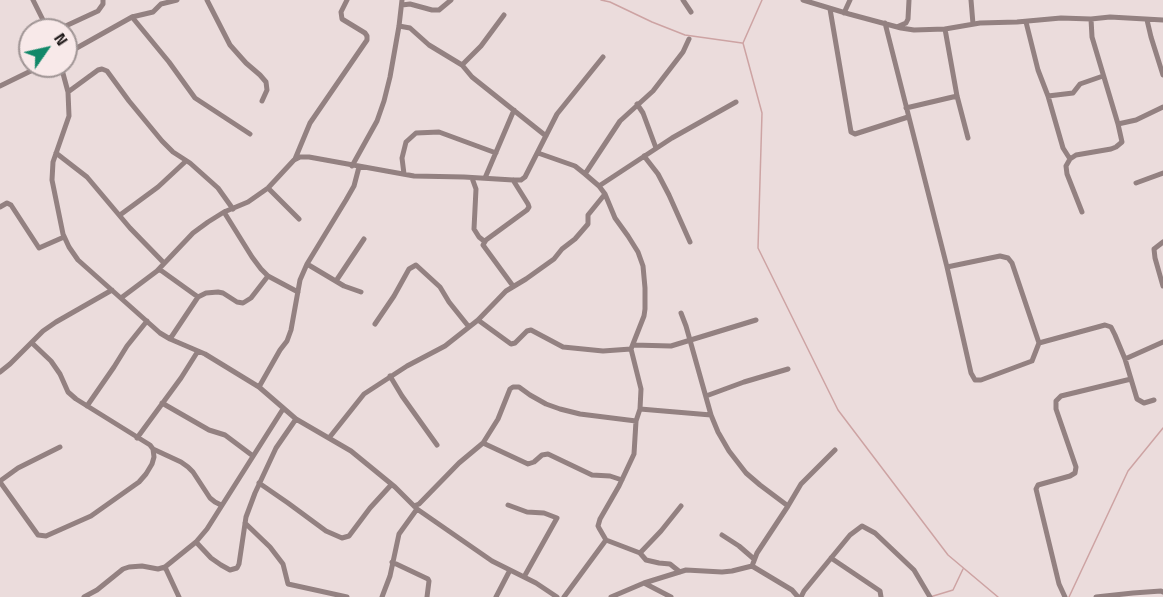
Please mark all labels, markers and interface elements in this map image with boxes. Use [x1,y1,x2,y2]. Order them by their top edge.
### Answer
north arrow [18,18,78,78]
text: N [48,28,74,50]

